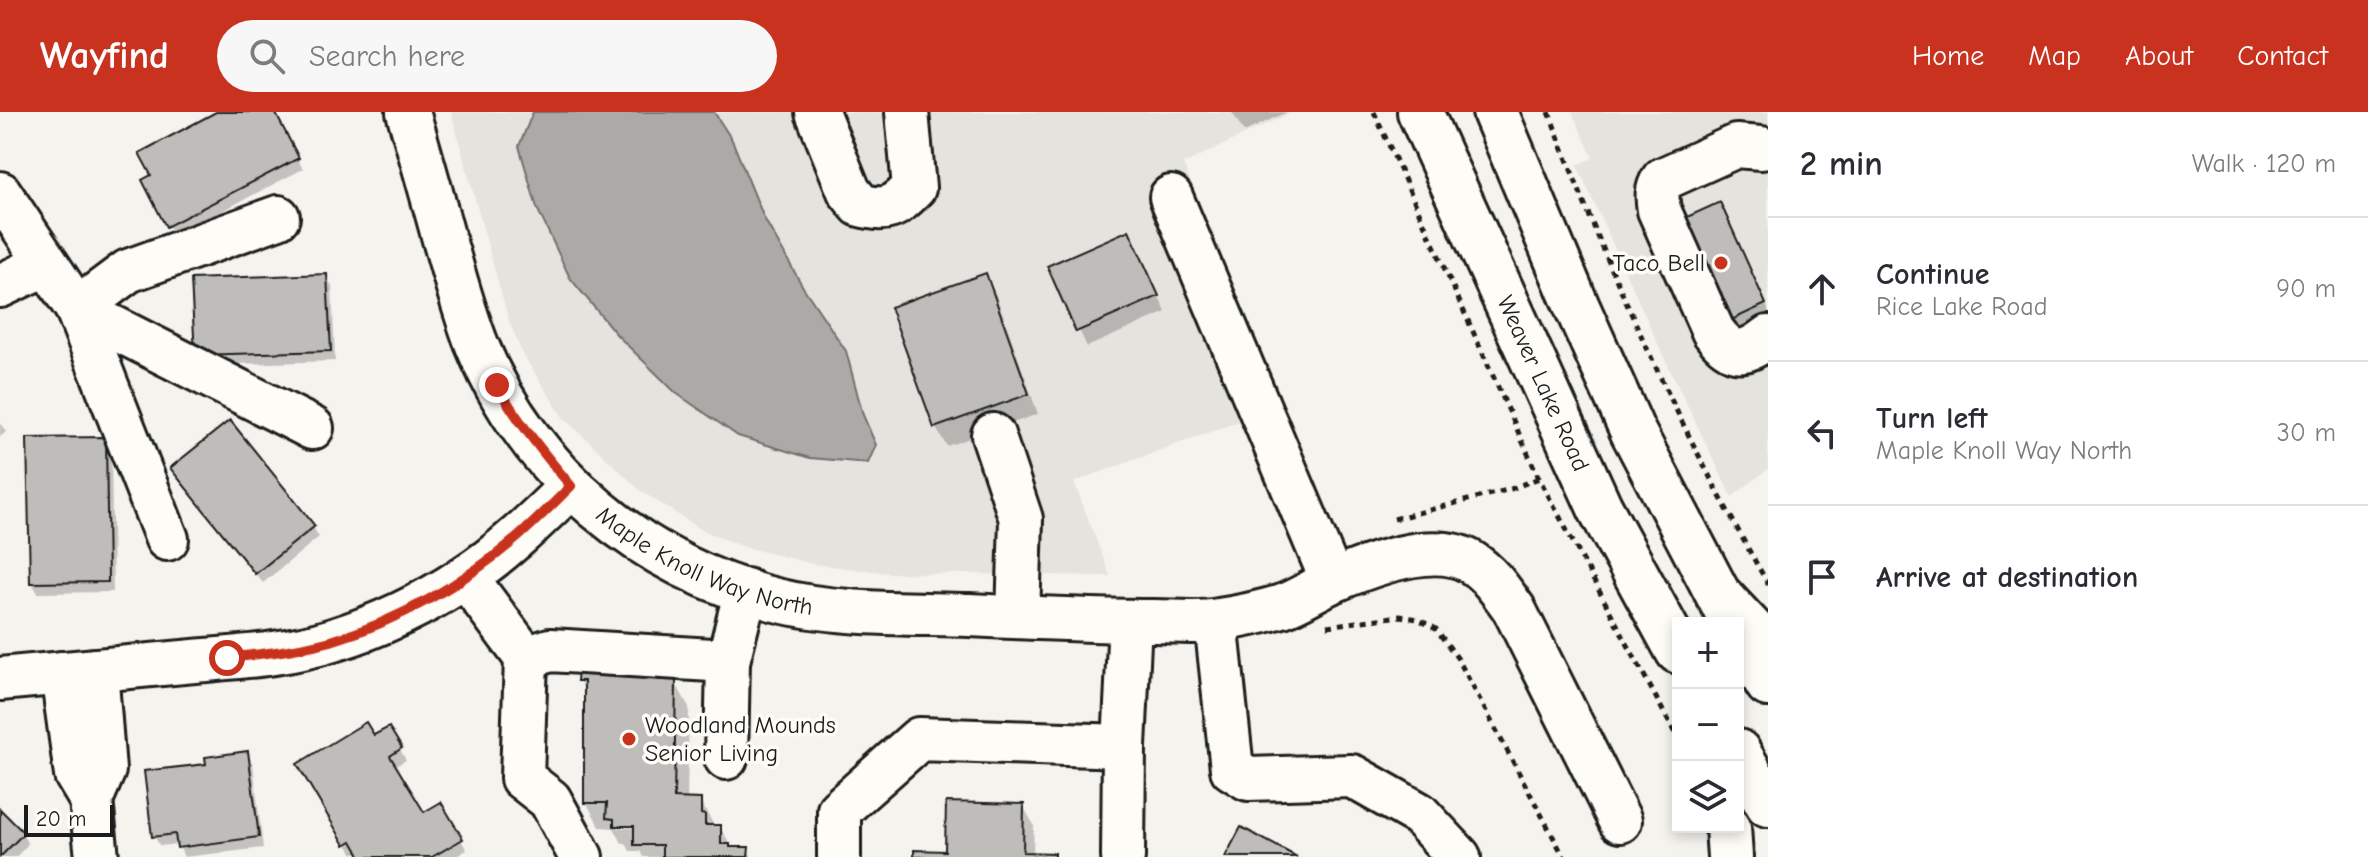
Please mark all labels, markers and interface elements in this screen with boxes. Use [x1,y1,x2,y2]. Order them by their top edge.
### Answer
search box [217,20,777,92]
text: Wayfind [40,34,169,78]
icon: search [245,34,289,78]
text: Search here [309,39,465,74]
text: Home [1912,40,1984,72]
text: Map [2028,40,2081,72]
text: About [2125,40,2193,72]
text: Contact [2237,40,2328,72]
text: 2 min [1800,144,1883,184]
text: Walk · 120 m [2192,149,2336,179]
place label: Taco Bell [1613,249,1705,277]
marker: Taco Bell [1712,254,1730,272]
text: Continue [1876,257,1990,292]
icon: ahead [1800,267,1844,311]
text: 90 m [2276,274,2336,304]
street label: Weaver Lake Road [1491,291,1595,475]
text: Rice Lake Road [1876,292,2048,322]
route end [479,367,515,403]
text: Turn left [1876,401,1988,436]
icon: left [1800,411,1844,455]
text: 30 m [2277,418,2336,448]
text: Maple Knoll Way North [1876,436,2132,466]
street label: Maple Knoll Way North [591,500,815,621]
icon: arrive [1800,555,1844,599]
text: Arrive at destination [1876,560,2138,595]
map controls [1672,617,1744,833]
button: + [1672,617,1744,689]
route start [209,640,245,676]
button: − [1672,689,1744,761]
place label: Woodland Mounds Senior Living [645,711,836,767]
marker: Woodland Mounds Senior Living [620,730,638,748]
button: layers [1672,761,1744,833]
scale bar [24,801,114,837]
text: 20 m [36,806,86,832]

